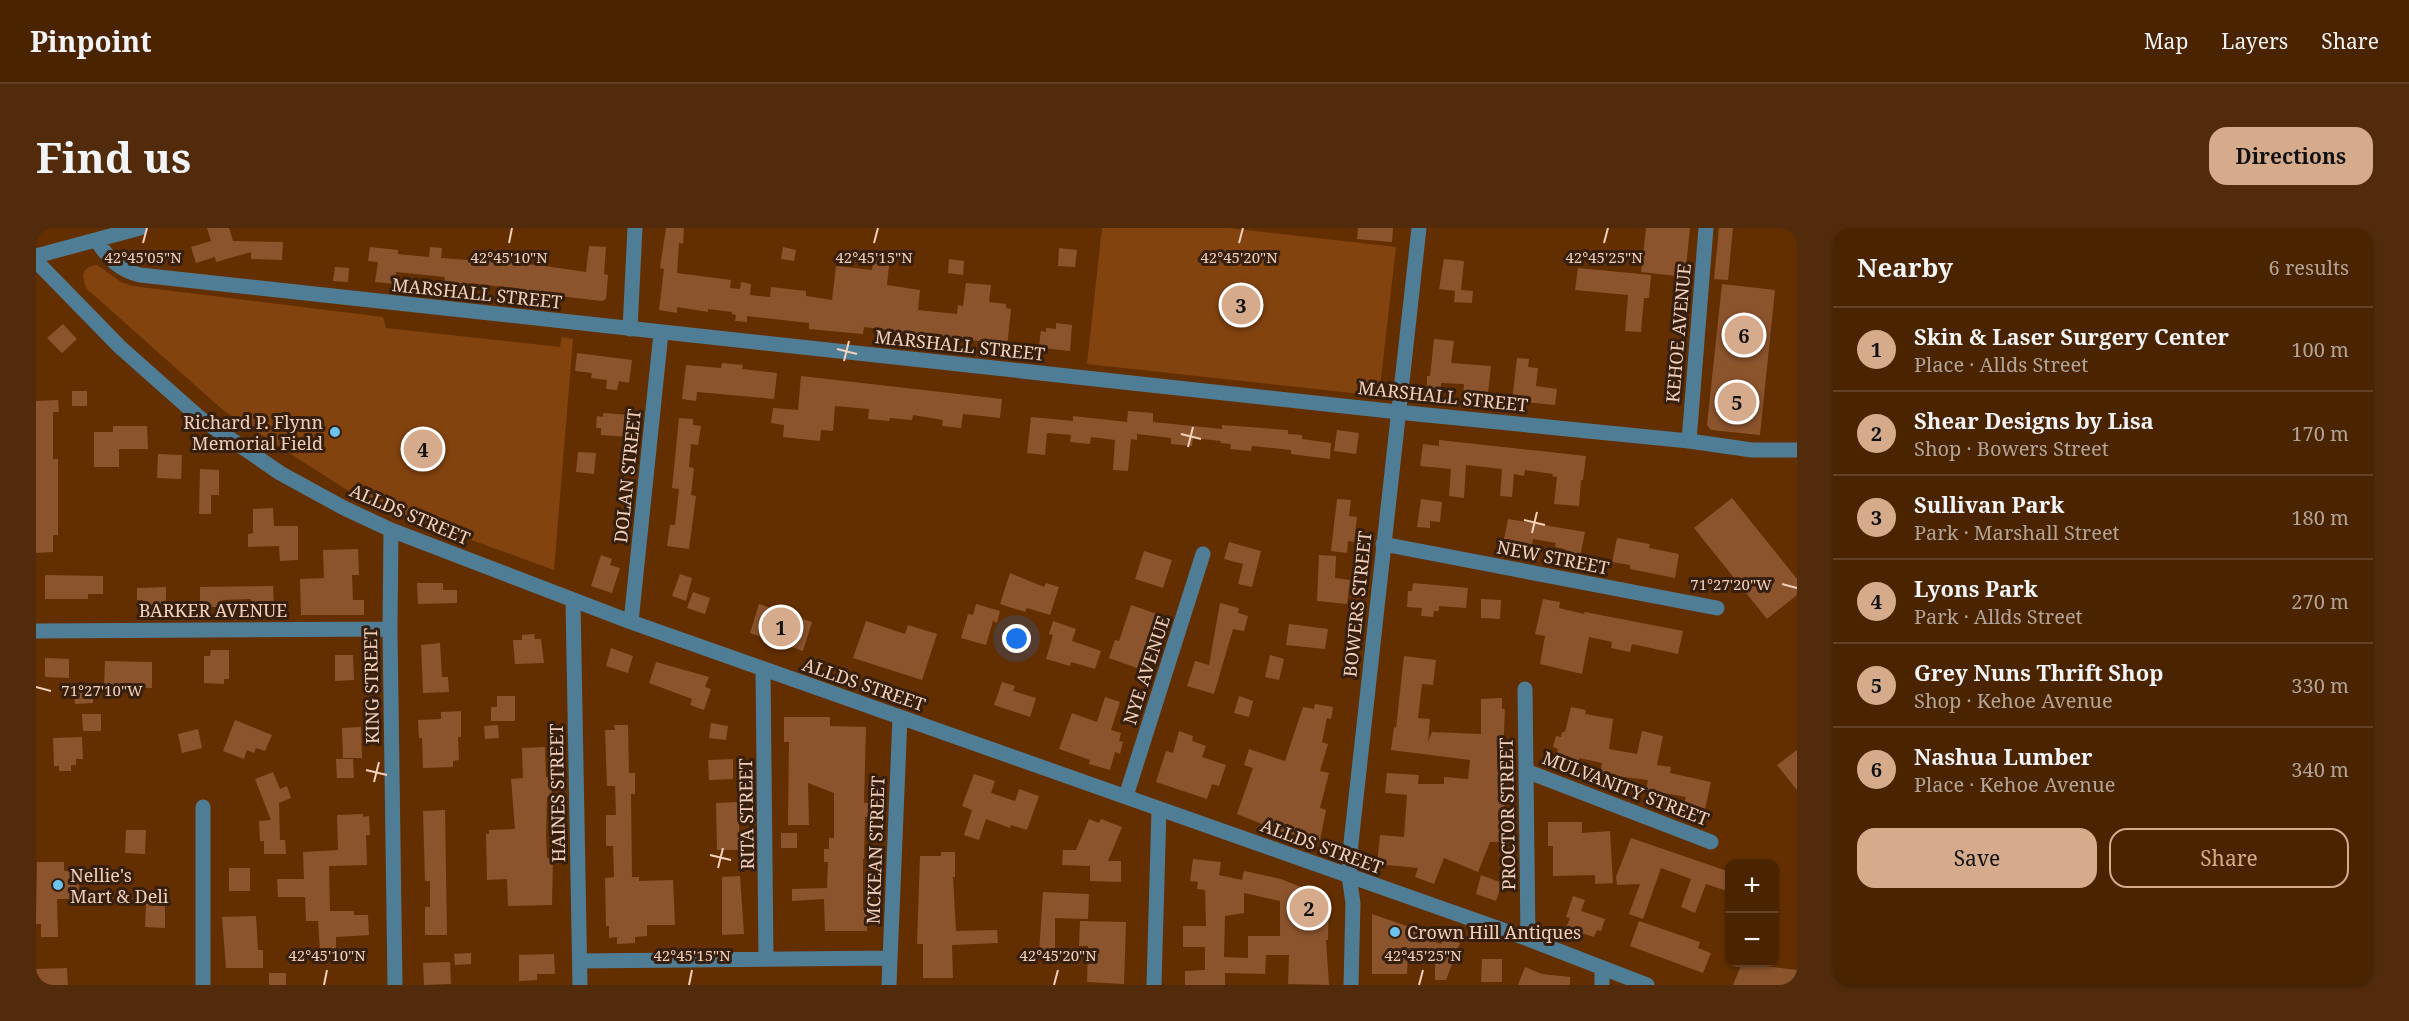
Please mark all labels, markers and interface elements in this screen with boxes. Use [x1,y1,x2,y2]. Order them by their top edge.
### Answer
text: Pinpoint [30,22,152,60]
text: Map [2144,27,2188,55]
text: Layers [2221,27,2288,55]
text: Share [2321,27,2379,55]
button: Directions [2209,127,2373,185]
text: Find us [36,128,191,185]
text: 42°45'05"N [104,247,182,267]
text: 42°45'10"N [470,247,548,267]
text: 42°45'15"N [835,247,913,267]
text: 42°45'20"N [1200,247,1278,267]
text: 42°45'25"N [1565,247,1643,267]
text: Nearby [1857,249,1953,285]
text: 6 results [2269,254,2349,281]
street label: KEHOE AVENUE [1660,262,1696,404]
street label: MARSHALL STREET [391,272,563,314]
pin: 3 [1222,282,1260,328]
pin: 6 [1724,312,1764,358]
text: Skin & Laser Surgery Center [1914,321,2229,351]
street label: MARSHALL STREET [874,324,1046,366]
text: 1 [1871,336,1882,363]
text: 100 m [2291,336,2349,363]
text: Place · Allds Street [1914,351,2088,378]
street label: MARSHALL STREET [1357,375,1529,417]
pin: 5 [1718,380,1756,424]
text: Shear Designs by Lisa [1914,405,2154,435]
street label: DOLAN STREET [608,408,646,544]
place label: Richard P. Flynn Memorial Field [183,410,323,455]
text: 2 [1871,420,1882,447]
text: 170 m [2291,420,2349,447]
marker: Richard P. Flynn Memorial Field [328,425,342,439]
pin: 4 [404,426,442,472]
text: Shop · Bowers Street [1914,435,2109,462]
street label: ALLDS STREET [346,478,474,550]
text: Sullivan Park [1914,489,2064,519]
text: 3 [1871,504,1882,531]
text: 180 m [2291,504,2349,531]
text: Park · Marshall Street [1914,519,2120,546]
street label: BOWERS STREET [1337,530,1377,678]
street label: NEW STREET [1495,534,1611,580]
text: Lyons Park [1914,573,2038,603]
text: 71°27'20"W [1690,574,1772,594]
text: 4 [1871,588,1882,615]
text: 270 m [2291,588,2349,615]
street label: BARKER AVENUE [139,598,287,622]
text: Park · Allds Street [1914,603,2083,630]
pin: 1 [762,604,800,650]
street label: NYE AVENUE [1117,612,1175,728]
your location [1002,624,1031,653]
street label: KING STREET [358,628,384,744]
street label: ALLDS STREET [799,652,929,716]
text: Grey Nuns Thrift Shop [1914,657,2163,687]
text: 5 [1871,672,1882,699]
text: 330 m [2291,672,2349,699]
text: 71°27'10"W [61,680,143,700]
text: Shop · Kehoe Avenue [1914,687,2113,714]
street label: HAINES STREET [544,723,570,863]
street label: PROCTOR STREET [1494,737,1520,891]
text: Nashua Lumber [1914,741,2093,771]
street label: MULVANITY STREET [1539,745,1713,831]
text: 6 [1871,756,1882,783]
text: 340 m [2291,756,2349,783]
street label: RITA STREET [733,758,759,870]
text: Place · Kehoe Avenue [1914,771,2115,798]
street label: MCKEAN STREET [860,775,890,925]
street label: ALLDS STREET [1258,813,1386,879]
button: Save [1857,828,2097,888]
button: Share [2109,828,2349,888]
map controls [1725,859,1779,967]
button: + [1725,859,1779,913]
place label: Nellie's Mart & Deli [70,863,169,908]
marker: Nellie's Mart & Deli [51,878,65,892]
pin: 2 [1290,886,1328,930]
button: − [1725,913,1779,967]
place label: Crown Hill Antiques [1407,920,1581,944]
marker: Crown Hill Antiques [1388,925,1402,939]
text: 42°45'10"N [288,945,366,965]
text: 42°45'15"N [653,945,731,965]
text: 42°45'20"N [1019,945,1097,965]
text: 42°45'25"N [1384,945,1462,965]

